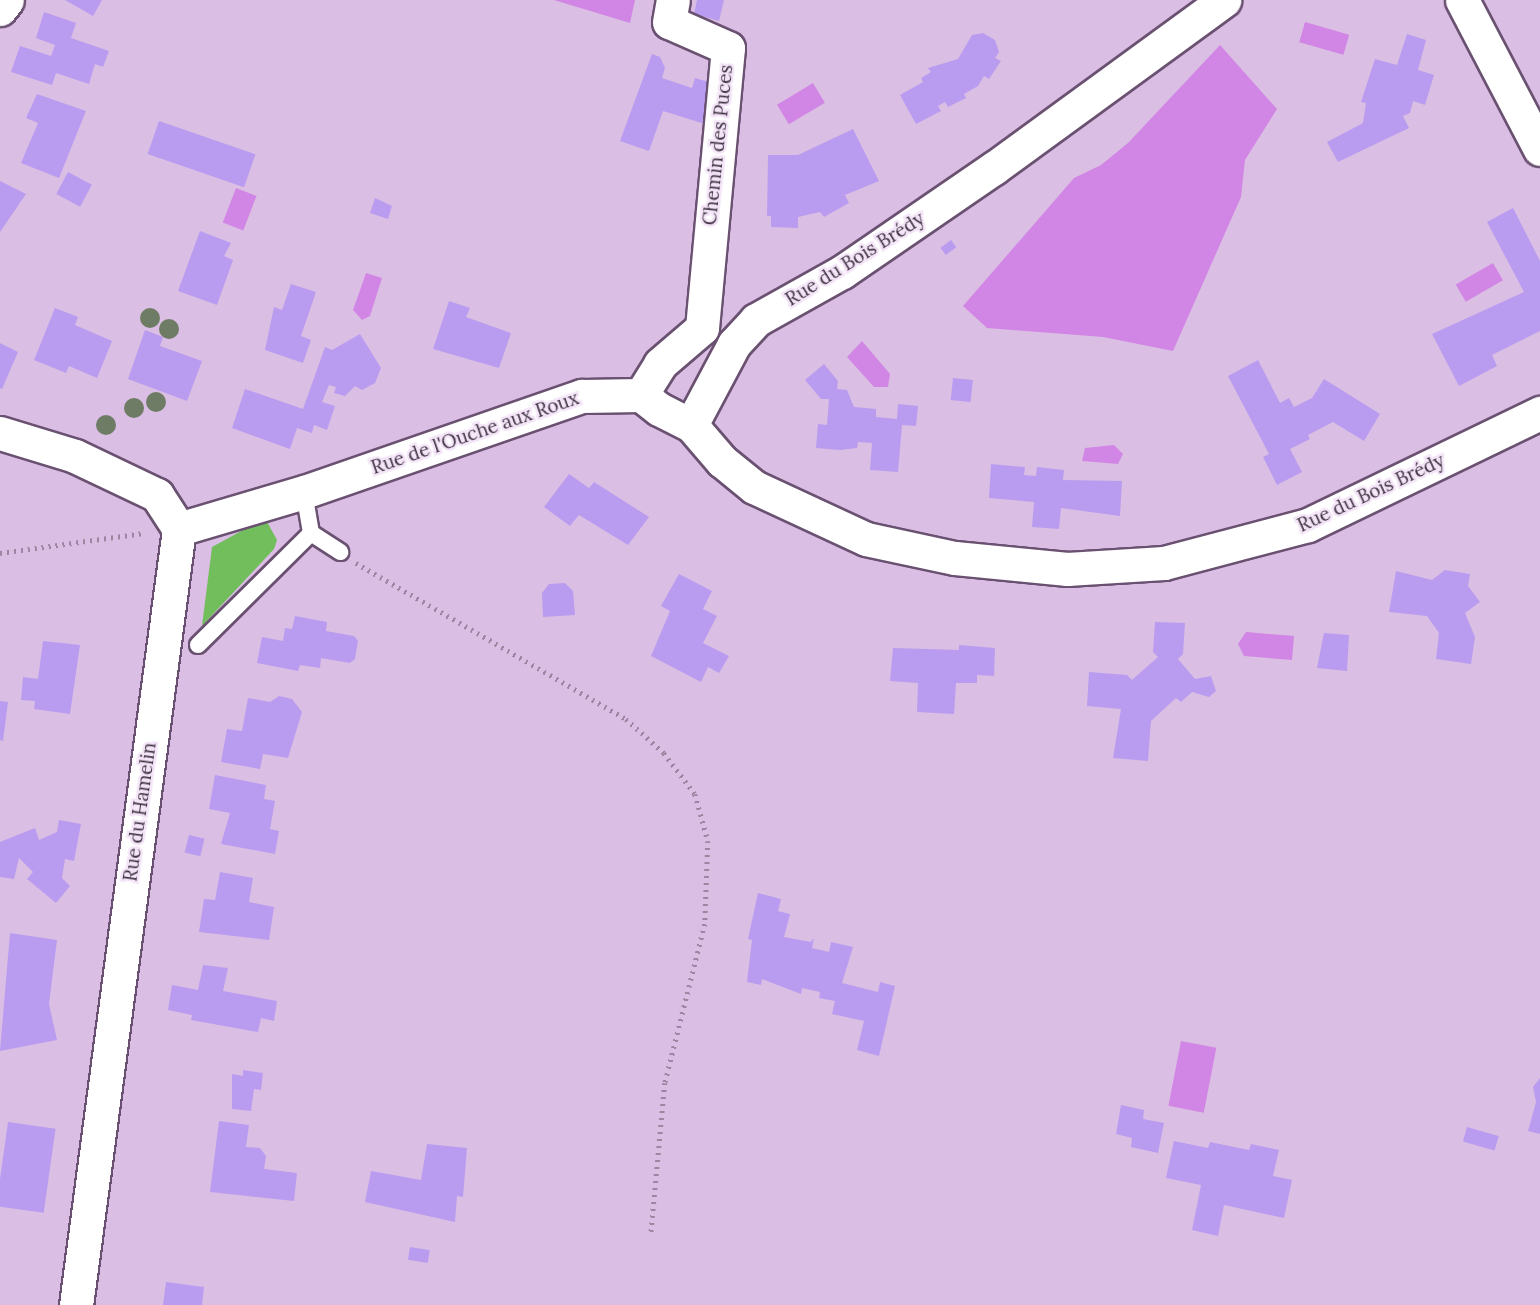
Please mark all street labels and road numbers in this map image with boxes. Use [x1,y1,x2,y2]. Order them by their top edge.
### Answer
street label: Chemin des Puces [698,64,738,226]
street label: Rue du Bois Brédy [781,207,929,311]
street label: Rue de l'Ouche aux Roux [368,387,582,479]
street label: Rue du Bois Brédy [1294,449,1448,537]
street label: Rue du Hamelin [119,741,161,883]

